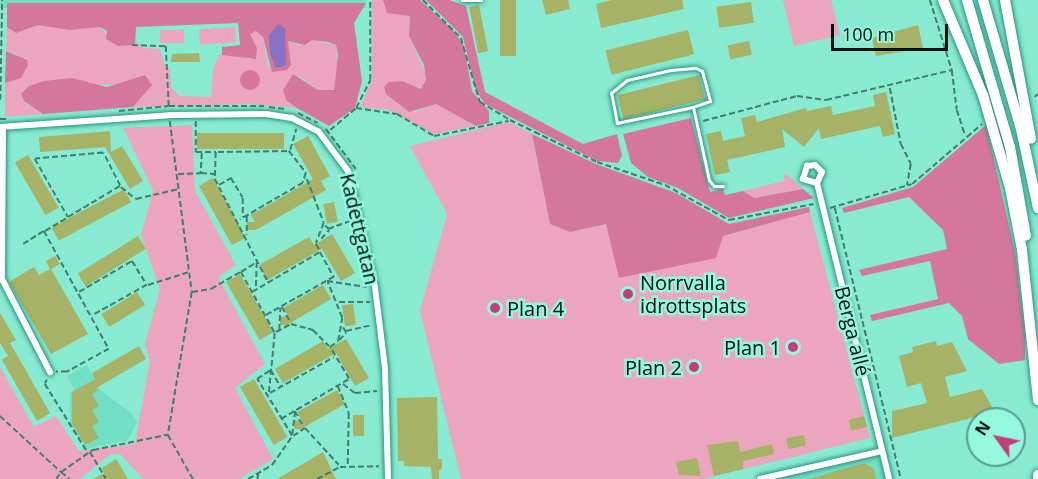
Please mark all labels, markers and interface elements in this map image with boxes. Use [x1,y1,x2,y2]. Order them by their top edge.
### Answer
scale bar [834,12,951,50]
text: 100 m [842,22,894,46]
street label: Kadettgatan [336,171,384,287]
place label: Norrvalla idrottsplats [640,270,746,317]
street label: Berga allé [830,283,876,379]
marker: Norrvalla idrottsplats [621,287,635,301]
place label: Plan 4 [507,296,564,320]
marker: Plan 4 [488,301,502,315]
place label: Plan 1 [724,335,781,359]
marker: Plan 1 [786,340,800,354]
place label: Plan 2 [625,355,682,379]
marker: Plan 2 [687,360,701,374]
north arrow [966,407,1026,467]
text: N [970,417,995,440]

